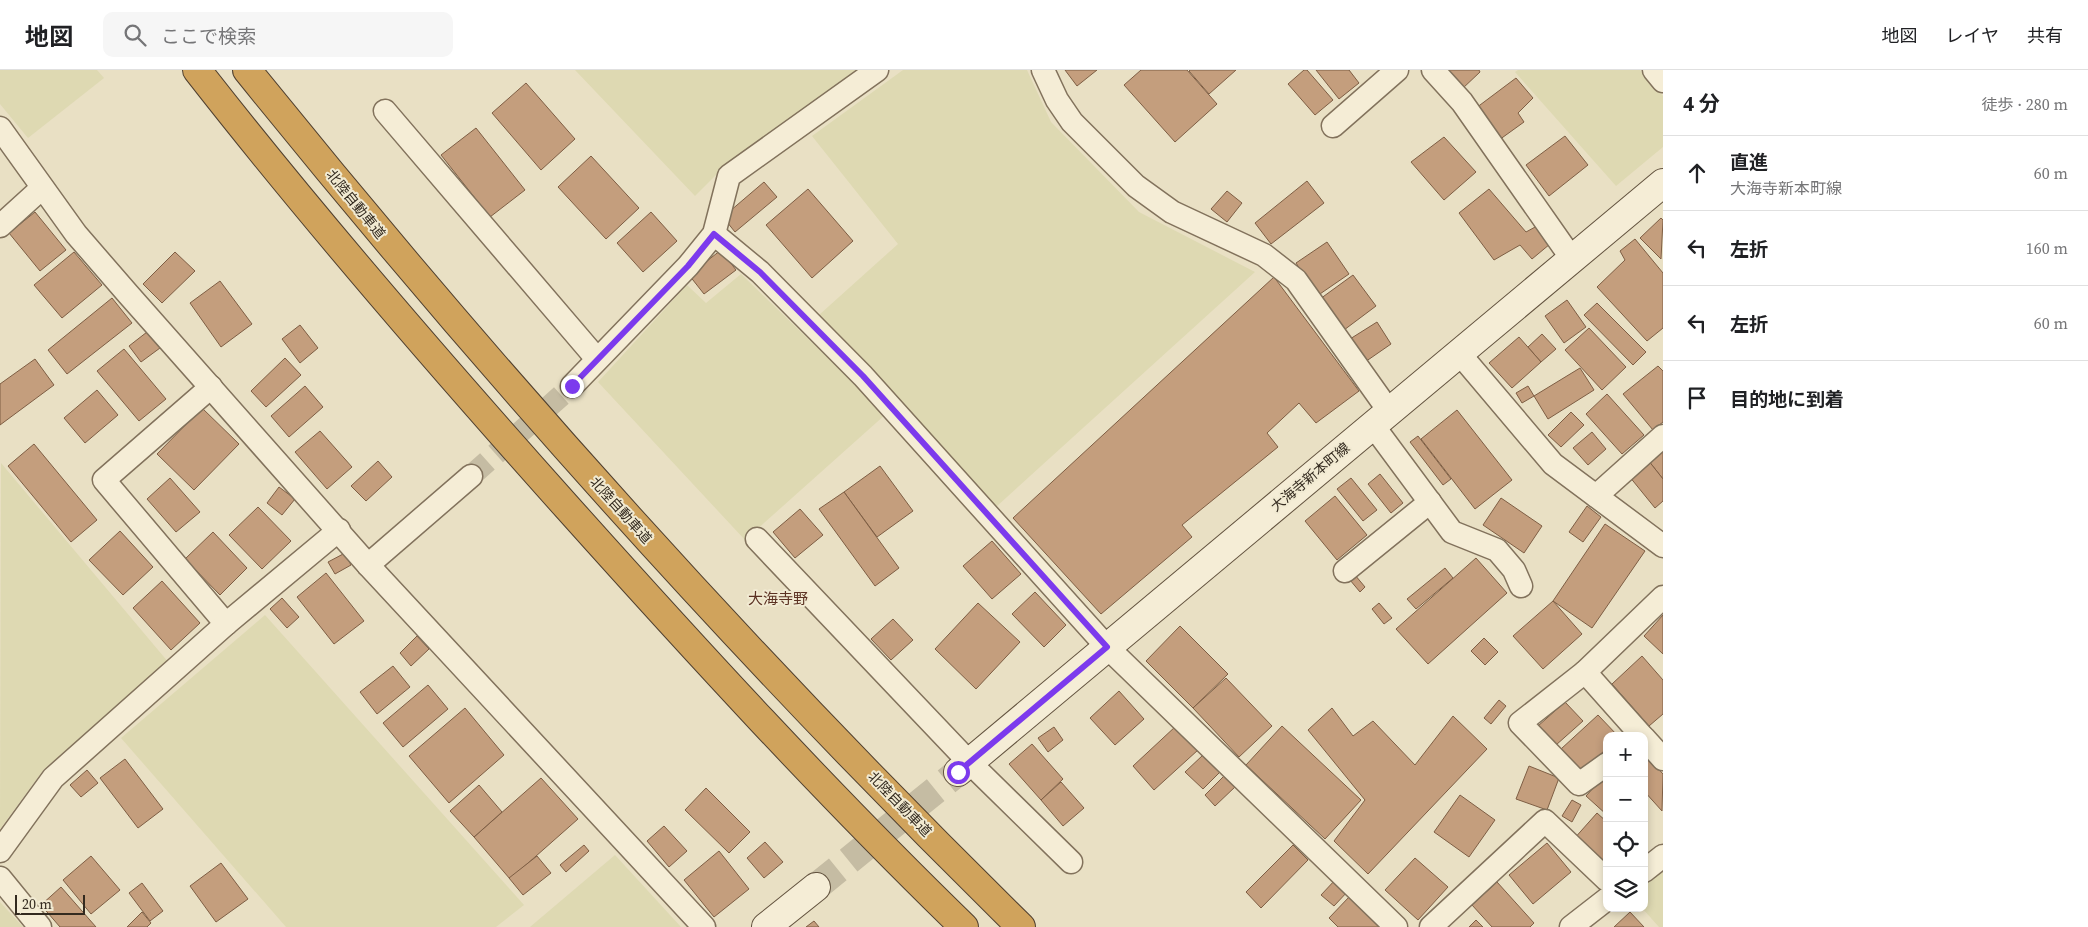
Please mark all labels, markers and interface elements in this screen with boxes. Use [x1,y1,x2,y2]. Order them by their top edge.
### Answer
search box [103,12,453,57]
text: 地図 [25,20,73,53]
icon: search [121,21,149,49]
text: ここで検索 [161,23,256,49]
text: 地図 [1882,23,1918,48]
text: レイヤ [1946,23,1999,48]
text: 共有 [2027,23,2063,48]
text: 4 分 [1683,89,1720,118]
text: 徒歩 · 280 m [1982,93,2068,115]
text: 直進 [1730,149,1768,175]
icon: ahead [1683,159,1711,187]
text: 60 m [2034,162,2068,184]
street label: 北陸自動車道 [322,165,390,243]
text: 大海寺新本町線 [1730,177,1842,199]
icon: left [1683,234,1711,262]
text: 左折 [1730,236,1768,262]
text: 160 m [2026,237,2068,259]
icon: left [1683,309,1711,337]
text: 左折 [1730,311,1768,337]
text: 60 m [2034,312,2068,334]
route end [561,375,584,398]
icon: arrive [1683,384,1711,412]
text: 目的地に到着 [1730,386,1844,412]
street label: 大海寺新本町線 [1266,438,1354,516]
street label: 北陸自動車道 [585,472,657,548]
district label: 大海寺野 [748,588,808,609]
map controls [1603,732,1648,912]
button: + [1603,732,1648,777]
route start [947,761,970,784]
street label: 北陸自動車道 [864,767,936,841]
button: − [1603,777,1648,822]
button: locate [1603,822,1648,867]
button: layers [1603,867,1648,912]
scale bar [15,892,85,915]
text: 20 m [22,894,52,914]

